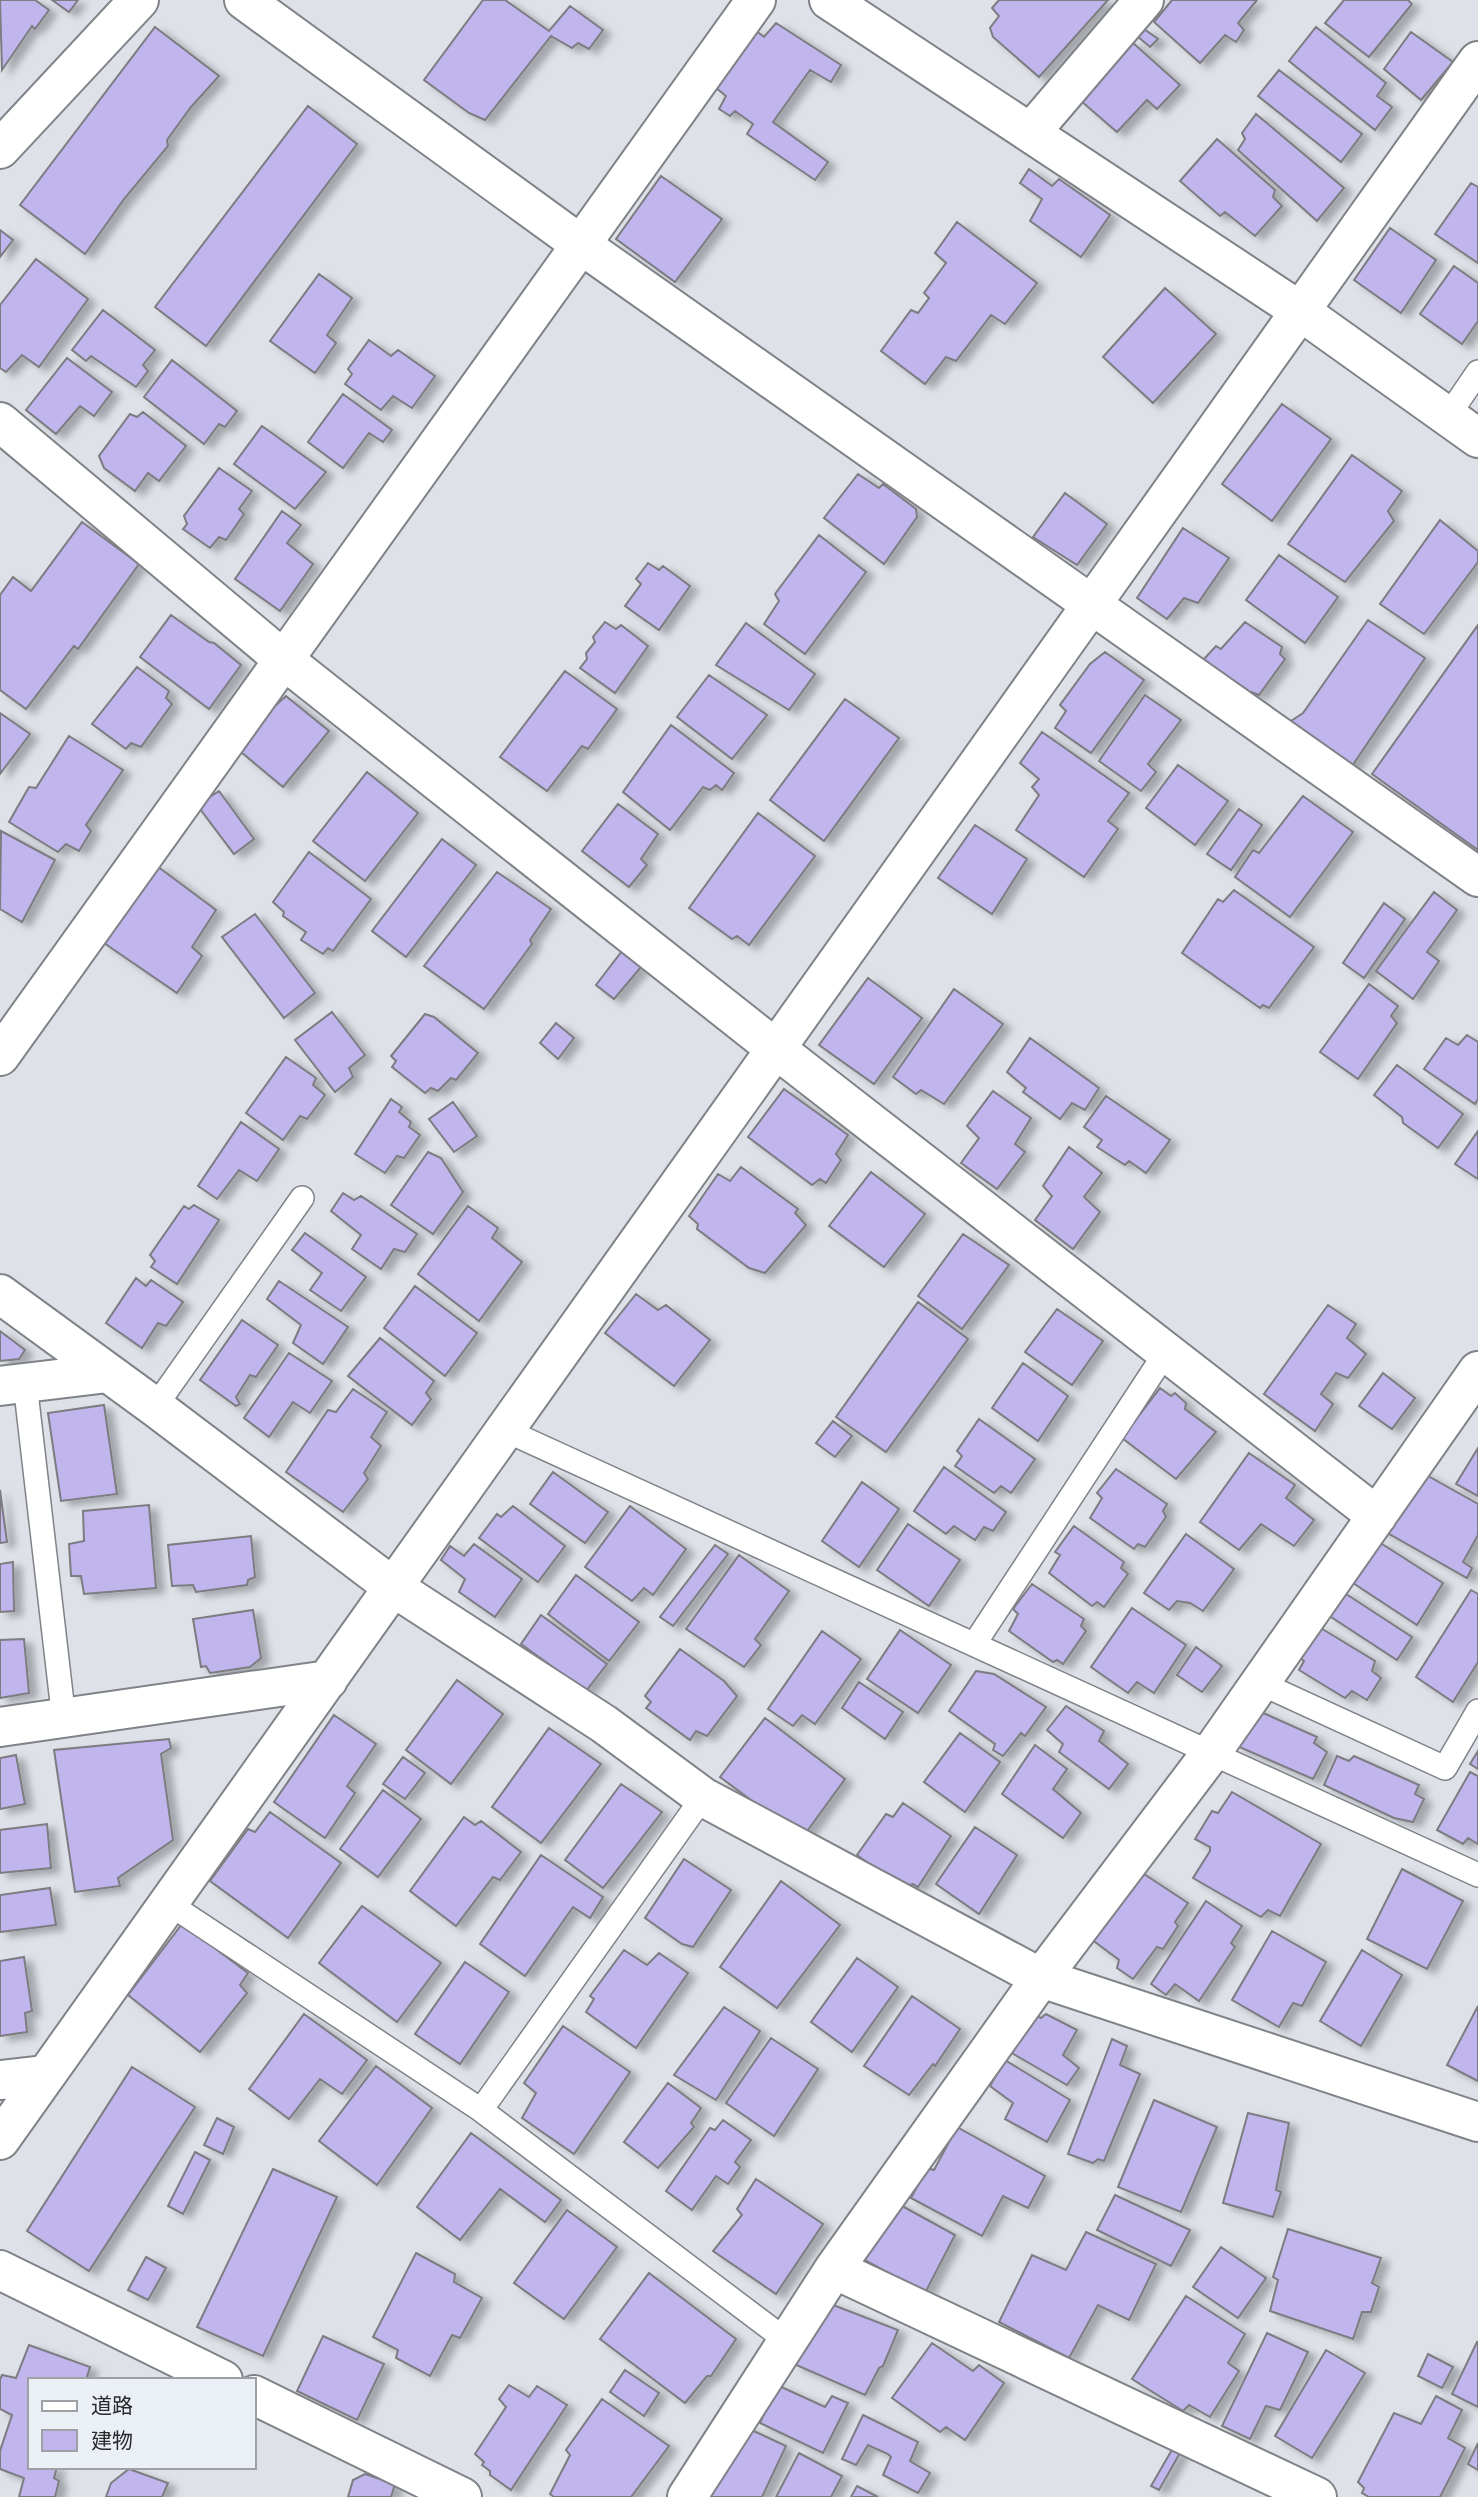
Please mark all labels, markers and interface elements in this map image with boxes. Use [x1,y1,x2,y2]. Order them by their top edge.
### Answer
legend [28,2378,256,2469]
text: 道路 [91,2391,133,2421]
text: 建物 [91,2426,133,2456]

